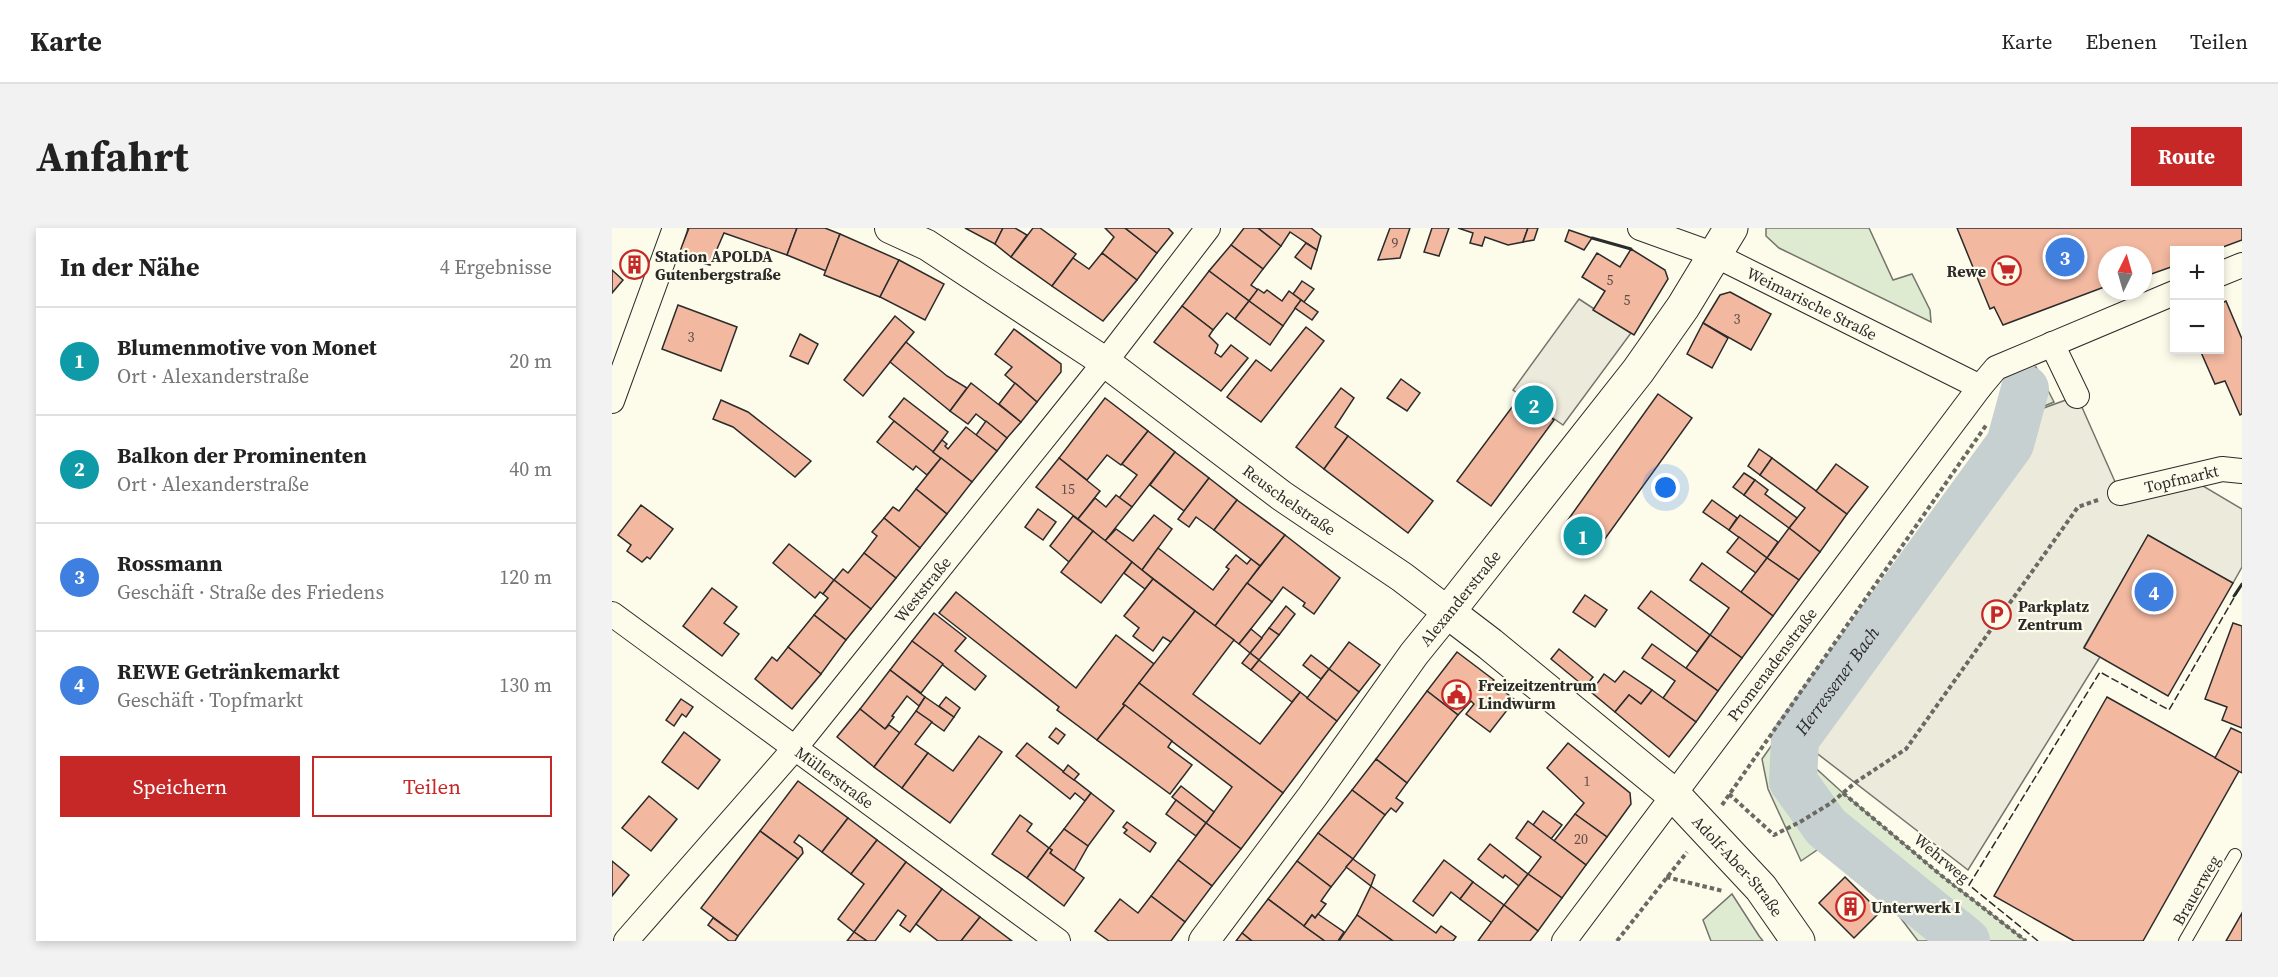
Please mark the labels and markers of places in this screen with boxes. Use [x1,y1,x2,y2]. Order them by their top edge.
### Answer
pin: 3 [2046,234,2084,279]
place label: Station APOLDA Gutenbergstraße [655,245,781,285]
building icon: Station APOLDA Gutenbergstraße [618,249,650,281]
supermarket icon: Rewe [1991,255,2023,287]
place label: Rewe [1947,260,1986,282]
pin: 2 [1514,382,1554,428]
pin: 1 [1564,514,1602,558]
pin: 4 [2134,570,2174,614]
place label: Parkplatz Zentrum [2018,595,2089,635]
parking icon: Parkplatz Zentrum [1981,599,2013,631]
place label: Freizeitzentrum Lindwurm [1478,674,1597,714]
public building icon: Freizeitzentrum Lindwurm [1441,678,1473,710]
building icon: Unterwerk I [1834,891,1866,923]
place label: Unterwerk I [1871,896,1961,918]

